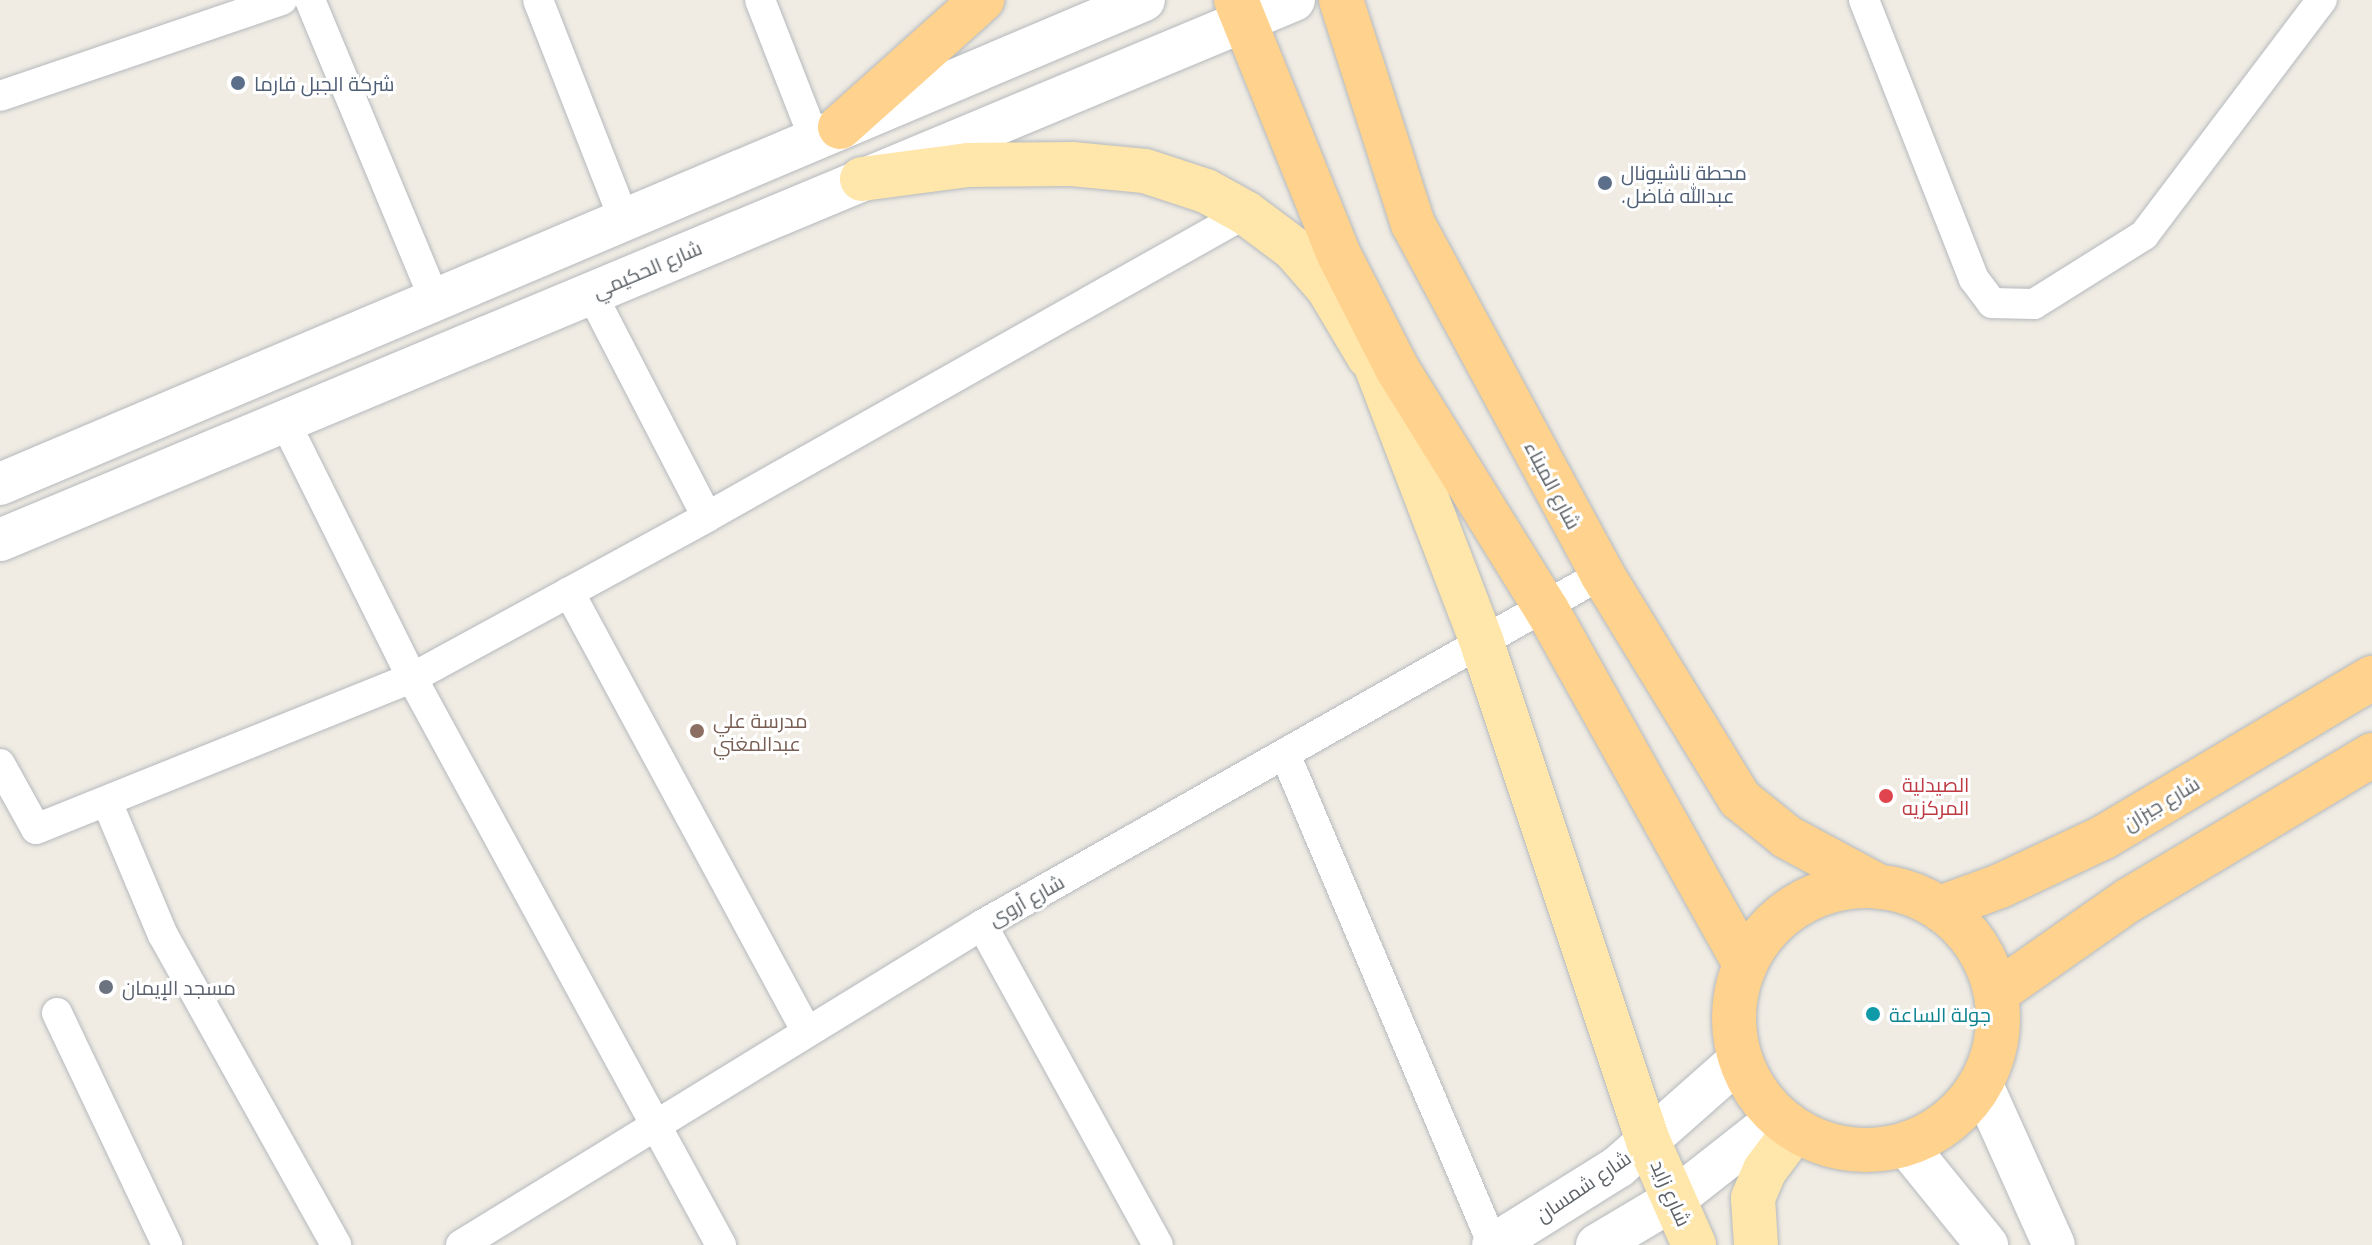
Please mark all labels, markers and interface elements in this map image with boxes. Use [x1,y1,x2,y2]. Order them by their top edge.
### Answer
place label: شركة الجبل فارما [254,71,395,95]
marker: شركة الجبل فارما [229,74,247,92]
place label: محطة ناشيونال .عبدالله فاضل [1621,160,1747,207]
marker: محطة ناشيونال .عبدالله فاضل [1596,174,1614,192]
street label: شارع الحكيمي [589,235,705,303]
street label: شارع الميناء [1520,437,1586,533]
place label: مدرسة علي عبدالمغني [713,708,807,755]
marker: مدرسة علي عبدالمغني [688,722,706,740]
street label: شارع جيزان [2118,771,2204,835]
place label: الصيدلية المركزيه [1902,772,1969,819]
marker: الصيدلية المركزيه [1877,787,1895,805]
street label: شارع أروى [984,869,1068,931]
place label: مسجد الإيمان [122,975,236,999]
marker: مسجد الإيمان [97,978,115,996]
place label: جولة الساعة [1889,1002,1991,1026]
marker: جولة الساعة [1864,1005,1882,1023]
street label: شارع شمسان [1531,1145,1635,1227]
street label: شارع زايد [1646,1156,1696,1230]

